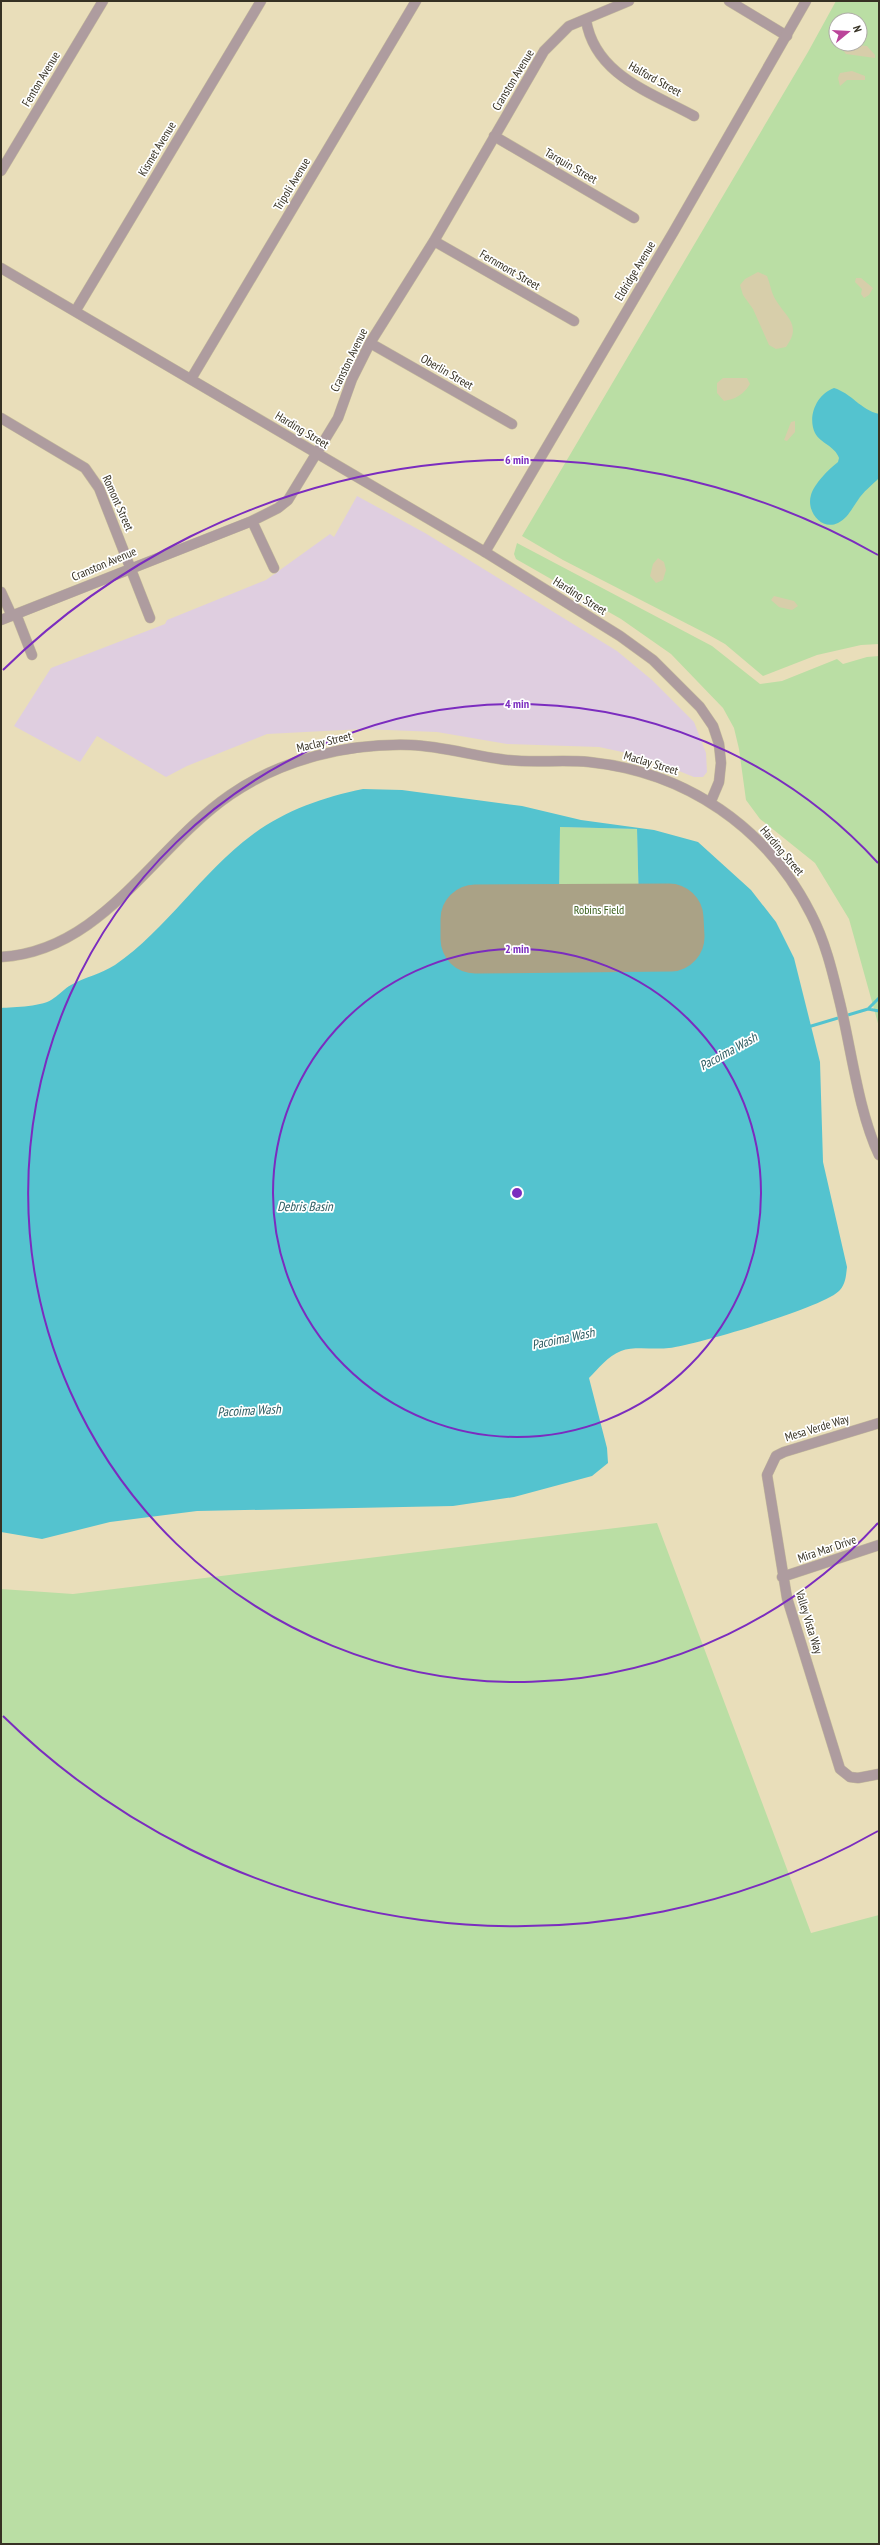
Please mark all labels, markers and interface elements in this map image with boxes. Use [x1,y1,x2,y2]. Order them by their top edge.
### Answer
north arrow [828,12,868,52]
text: N [850,24,865,34]
street label: Cranston Avenue [488,46,537,113]
street label: Fenton Avenue [18,49,63,109]
street label: Halford Street [626,58,685,100]
street label: Kismet Avenue [134,119,179,179]
street label: Tarquin Street [542,145,601,187]
street label: Tripoli Avenue [270,155,313,213]
street label: Eldridge Avenue [611,238,658,303]
street label: Fernmont Street [477,246,544,293]
street label: Cranston Avenue [327,325,370,394]
street label: Oberlin Street [418,351,477,393]
street label: Harding Street [273,408,332,452]
text: 6 min [505,452,529,467]
street label: Romont Street [100,473,138,534]
street label: Cranston Avenue [69,543,139,584]
street label: Harding Street [551,573,610,618]
text: 4 min [505,696,529,711]
street label: Maclay Street [295,728,353,755]
street label: Maclay Street [622,747,681,778]
street label: Harding Street [757,823,808,879]
park label: Robins Field [574,902,624,917]
text: 2 min [505,941,529,956]
water label: Pacoima Wash [696,1028,761,1074]
centre of rings [510,1186,524,1200]
water label: Debris Basin [277,1198,334,1215]
water label: Pacoima Wash [530,1323,597,1353]
water label: Pacoima Wash [217,1400,282,1421]
street label: Mesa Verde Way [783,1411,851,1444]
street label: Mira Mar Drive [796,1531,858,1566]
street label: Valley Vista Way [792,1587,826,1656]

